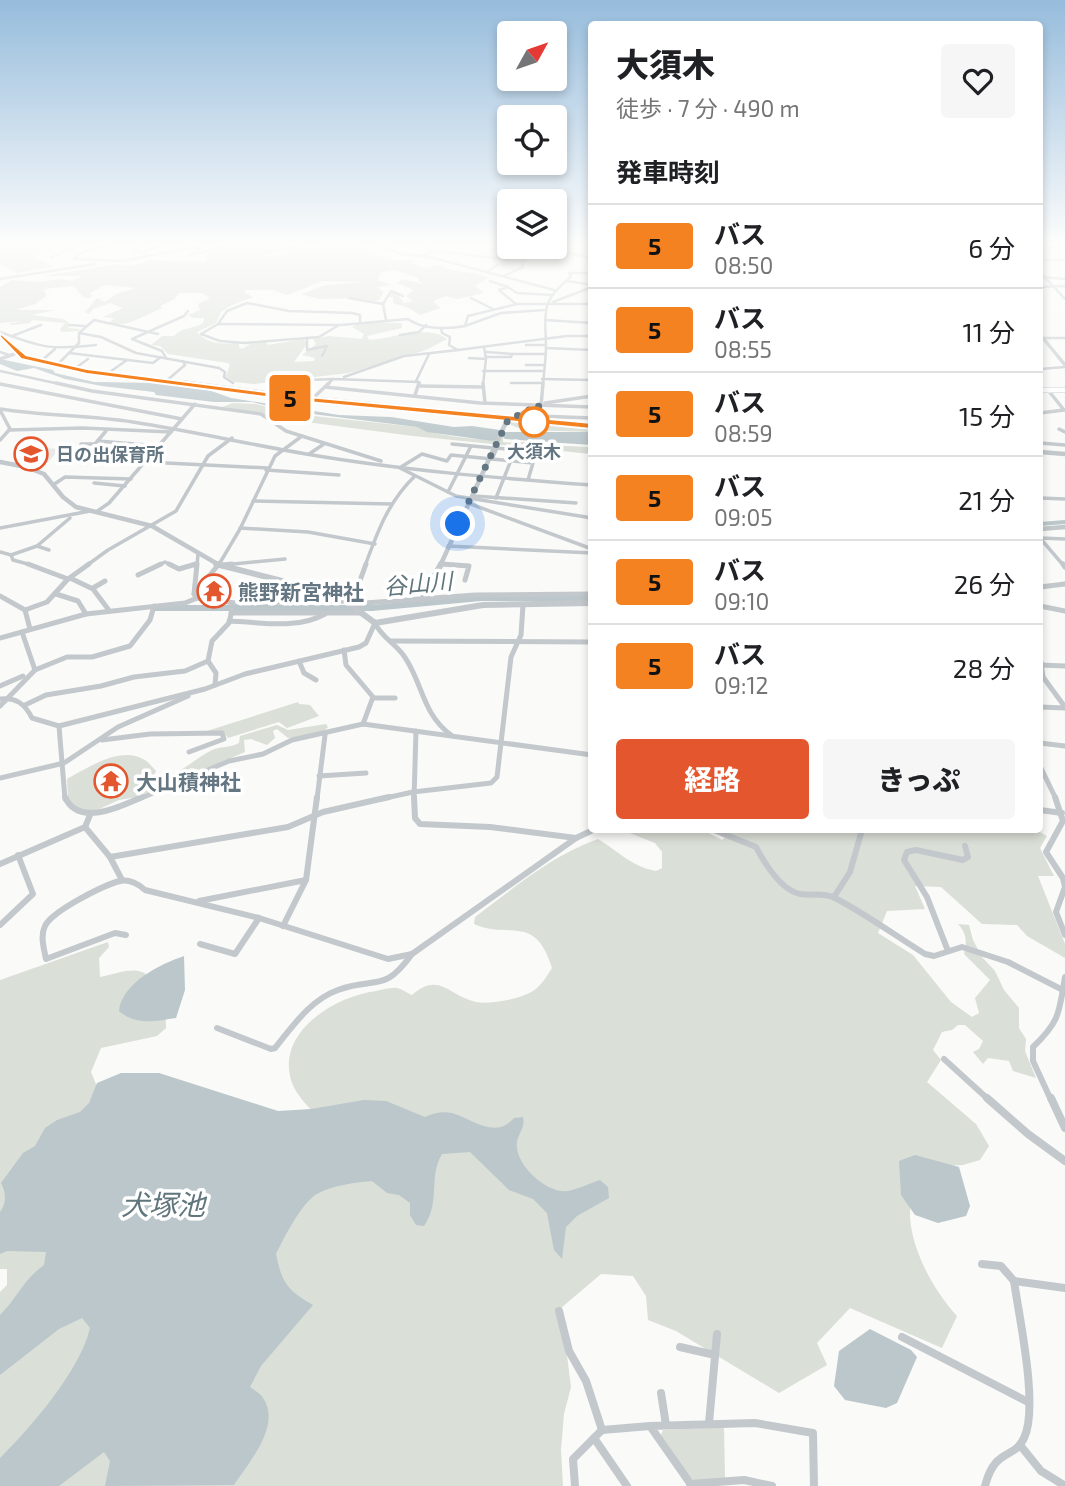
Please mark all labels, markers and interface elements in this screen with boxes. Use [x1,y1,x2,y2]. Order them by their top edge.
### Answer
north arrow [497,21,567,91]
map controls [497,21,567,259]
text: 大須木 [616,44,715,84]
button: heart [941,44,1015,118]
text: 徒歩 · 7 分 · 490 m [616,94,800,122]
button: locate [497,105,567,175]
text: 発車時刻 [616,156,720,187]
button: layers [497,189,567,259]
text: バス [714,218,766,249]
text: 5 [648,231,661,260]
text: 6 分 [968,232,1015,263]
text: 08:50 [714,251,773,279]
text: バス [714,302,766,333]
text: 5 [648,315,661,344]
text: 11 分 [963,316,1015,347]
text: 08:55 [714,335,772,363]
line badge: 5 [267,375,313,421]
text: 5 [283,383,297,412]
text: バス [714,386,766,417]
text: 5 [648,399,661,428]
text: 15 分 [959,400,1015,431]
marker: 大須木 [519,407,549,437]
text: 08:59 [714,419,773,447]
school or university icon: 日の出保育所 [12,435,50,473]
place label: 大須木 [507,440,561,462]
place label: 日の出保育所 [56,443,164,465]
text: バス [714,470,766,501]
text: 5 [648,483,661,512]
text: 21 分 [958,484,1015,515]
text: 09:05 [714,503,773,531]
your location [440,506,475,541]
text: バス [714,554,766,585]
water label: 谷山川 [382,566,457,600]
text: 5 [648,567,661,596]
text: 26 分 [954,568,1015,599]
temple icon: 熊野新宮神社 [195,572,233,610]
place label: 熊野新宮神社 [238,579,364,604]
text: 09:10 [714,587,769,615]
text: バス [714,638,766,669]
text: 5 [648,651,661,680]
text: 28 分 [953,652,1015,683]
text: 09:12 [714,671,769,699]
button: 経路 [616,739,809,819]
button: きっぷ [823,739,1015,819]
temple icon: 大山積神社 [92,762,130,800]
place label: 大山積神社 [136,769,241,794]
water label: 犬塚池 [121,1187,208,1221]

